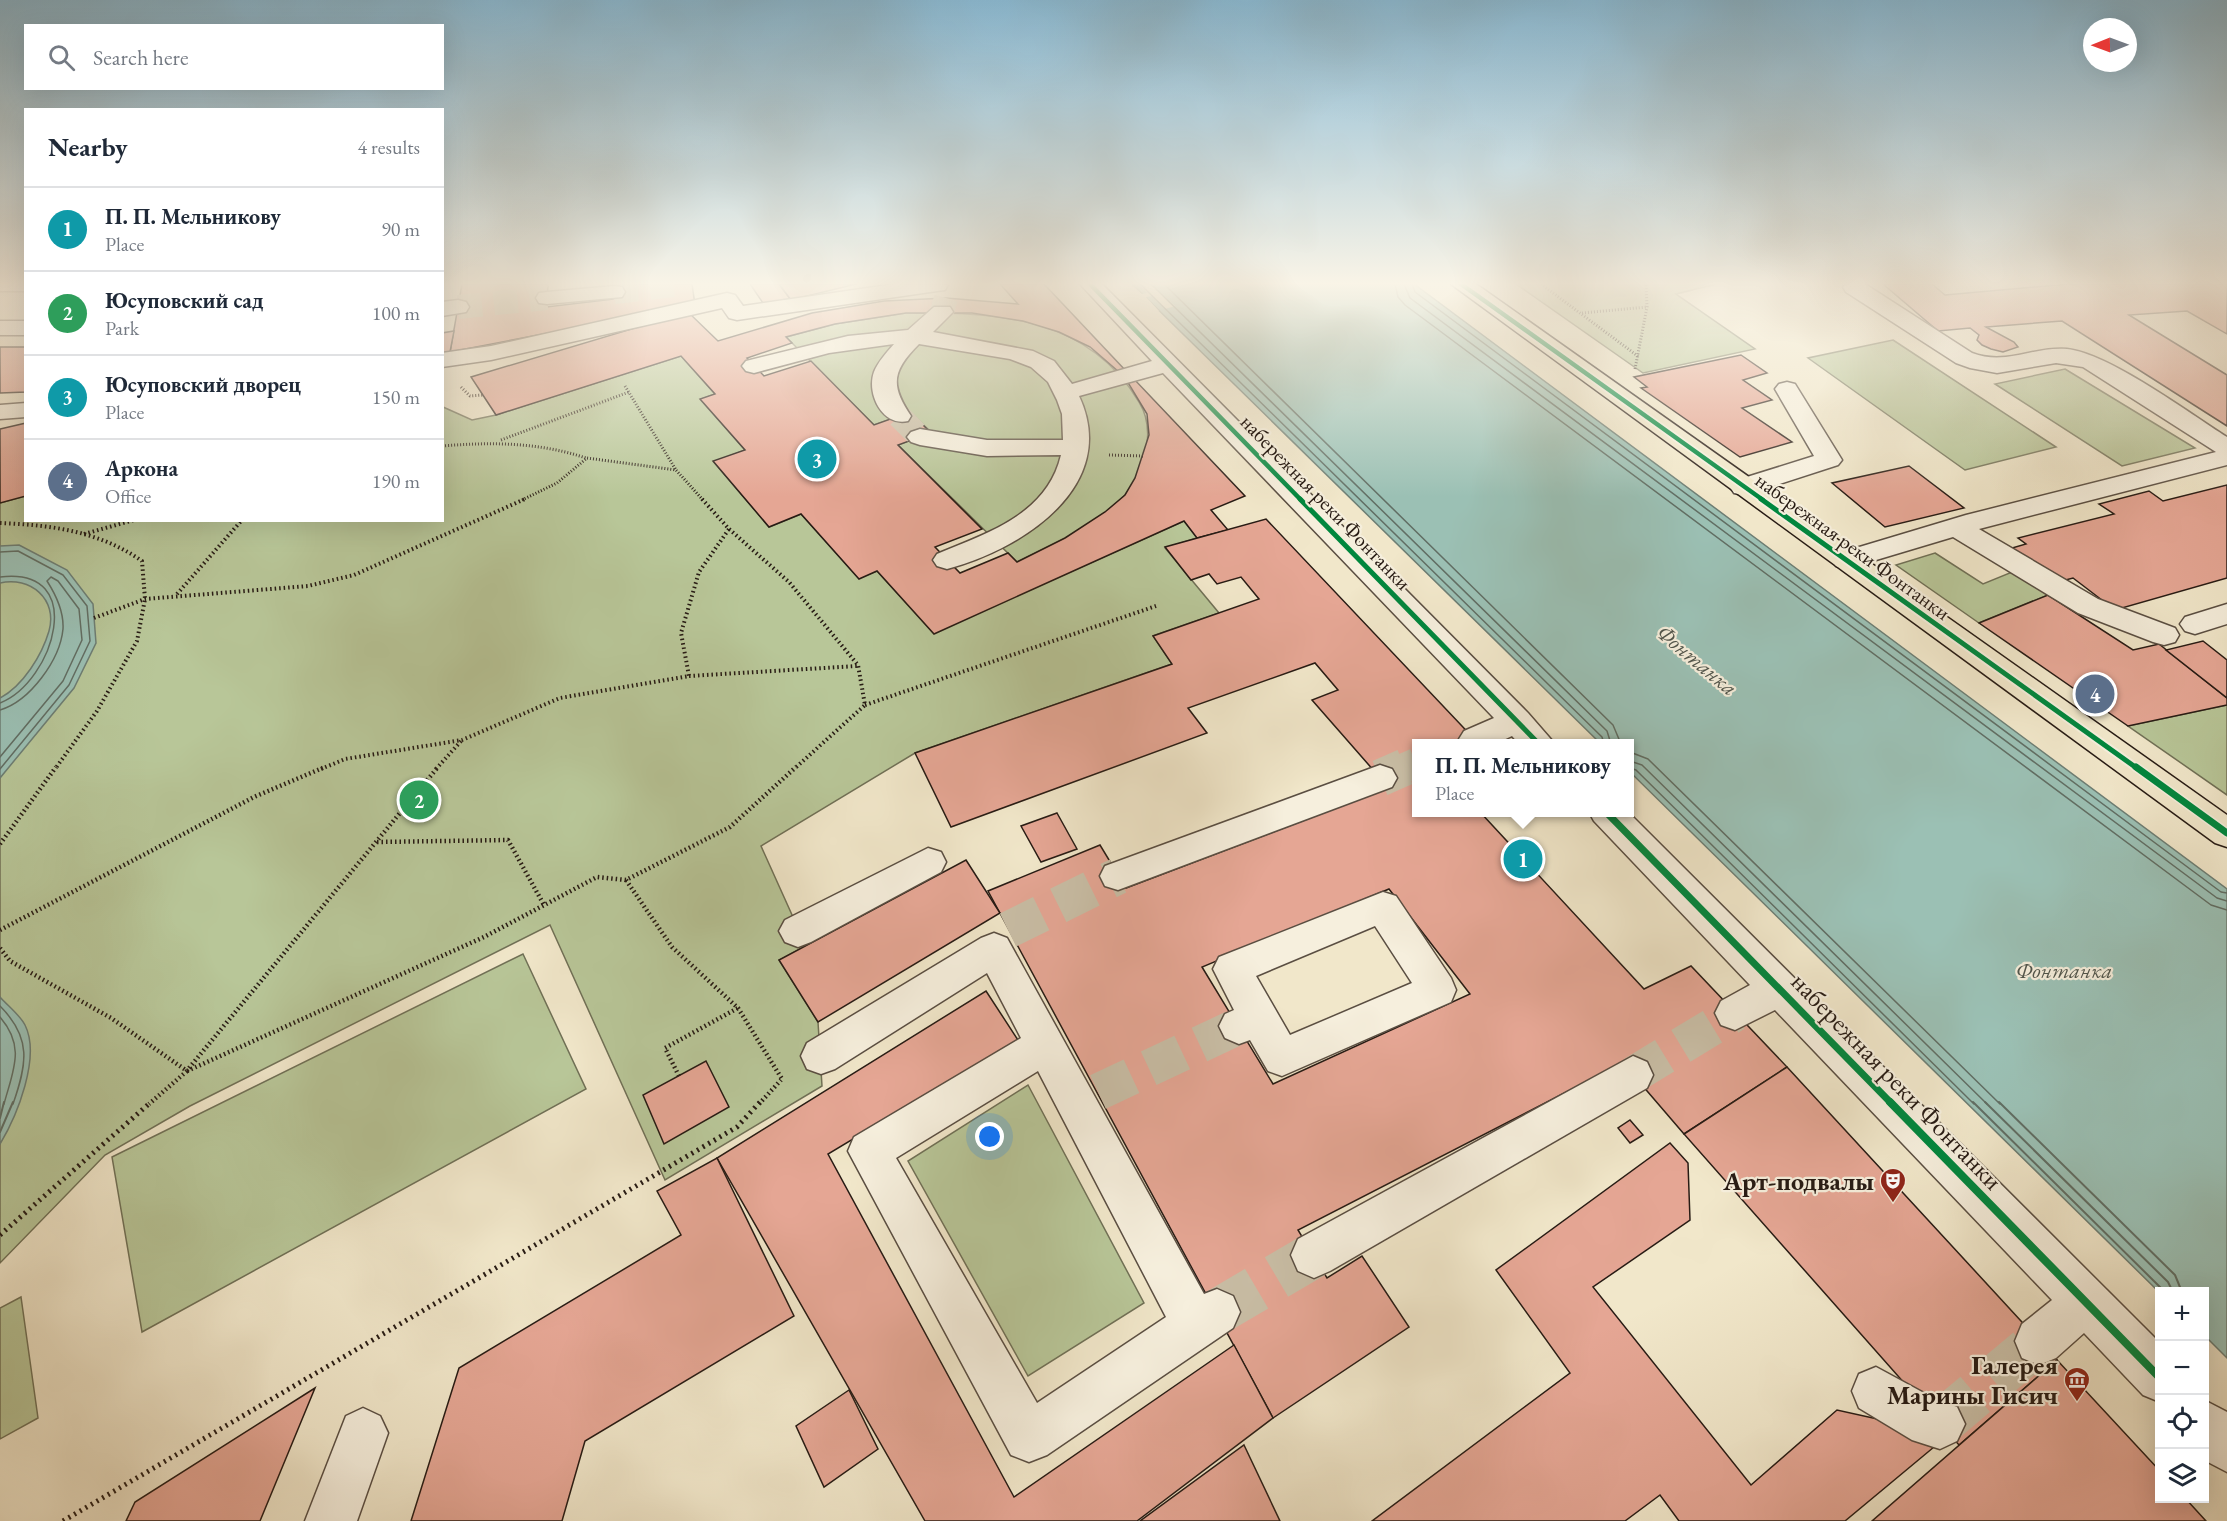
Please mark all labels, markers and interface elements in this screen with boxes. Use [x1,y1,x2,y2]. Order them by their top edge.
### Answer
north arrow [2083,18,2137,72]
search box [24,24,444,90]
icon: search [45,41,78,74]
text: Search here [93,43,188,72]
text: Nearby [48,130,128,164]
text: 4 results [357,134,420,160]
text: П. П. Мельникову [105,202,281,231]
text: 1 [62,216,73,242]
text: 90 m [381,216,420,242]
text: Place [105,231,144,257]
text: Юсуповский сад [105,286,264,315]
text: 2 [62,300,73,326]
text: 100 m [372,300,420,326]
text: Park [105,315,139,341]
text: Юсуповский дворец [105,370,301,399]
text: 3 [62,384,73,410]
text: 150 m [372,384,420,410]
text: Place [105,399,144,425]
street label: набережная реки Фонтанки [1235,408,1417,596]
pin: 3 [798,436,836,482]
text: Аркона [105,454,178,483]
street label: набережная реки Фонтанки [1750,466,1956,626]
text: 4 [62,468,73,494]
text: 190 m [372,468,420,494]
text: Office [105,483,151,509]
water label: Фонтанка [1651,618,1743,702]
pin: 4 [2076,672,2114,716]
popup [1412,739,1634,817]
text: П. П. Мельникову [1435,751,1611,780]
pin: 2 [400,778,438,822]
text: Place [1435,780,1474,806]
pin: 1 [1504,836,1543,882]
water label: Фонтанка [2016,956,2112,985]
street label: набережная реки Фонтанки [1784,965,2010,1197]
your location [975,1122,1004,1151]
place label: Арт-подвалы [1722,1164,1874,1198]
theatre icon: Арт-подвалы [1878,1166,1908,1204]
map controls [2155,1287,2209,1503]
button: + [2155,1287,2209,1341]
button: − [2155,1341,2209,1395]
place label: Галерея Марины Гисич [1887,1348,2058,1412]
museum icon: Галерея Марины Гисич [2062,1365,2092,1403]
button: locate [2155,1395,2209,1449]
button: layers [2155,1449,2209,1503]

